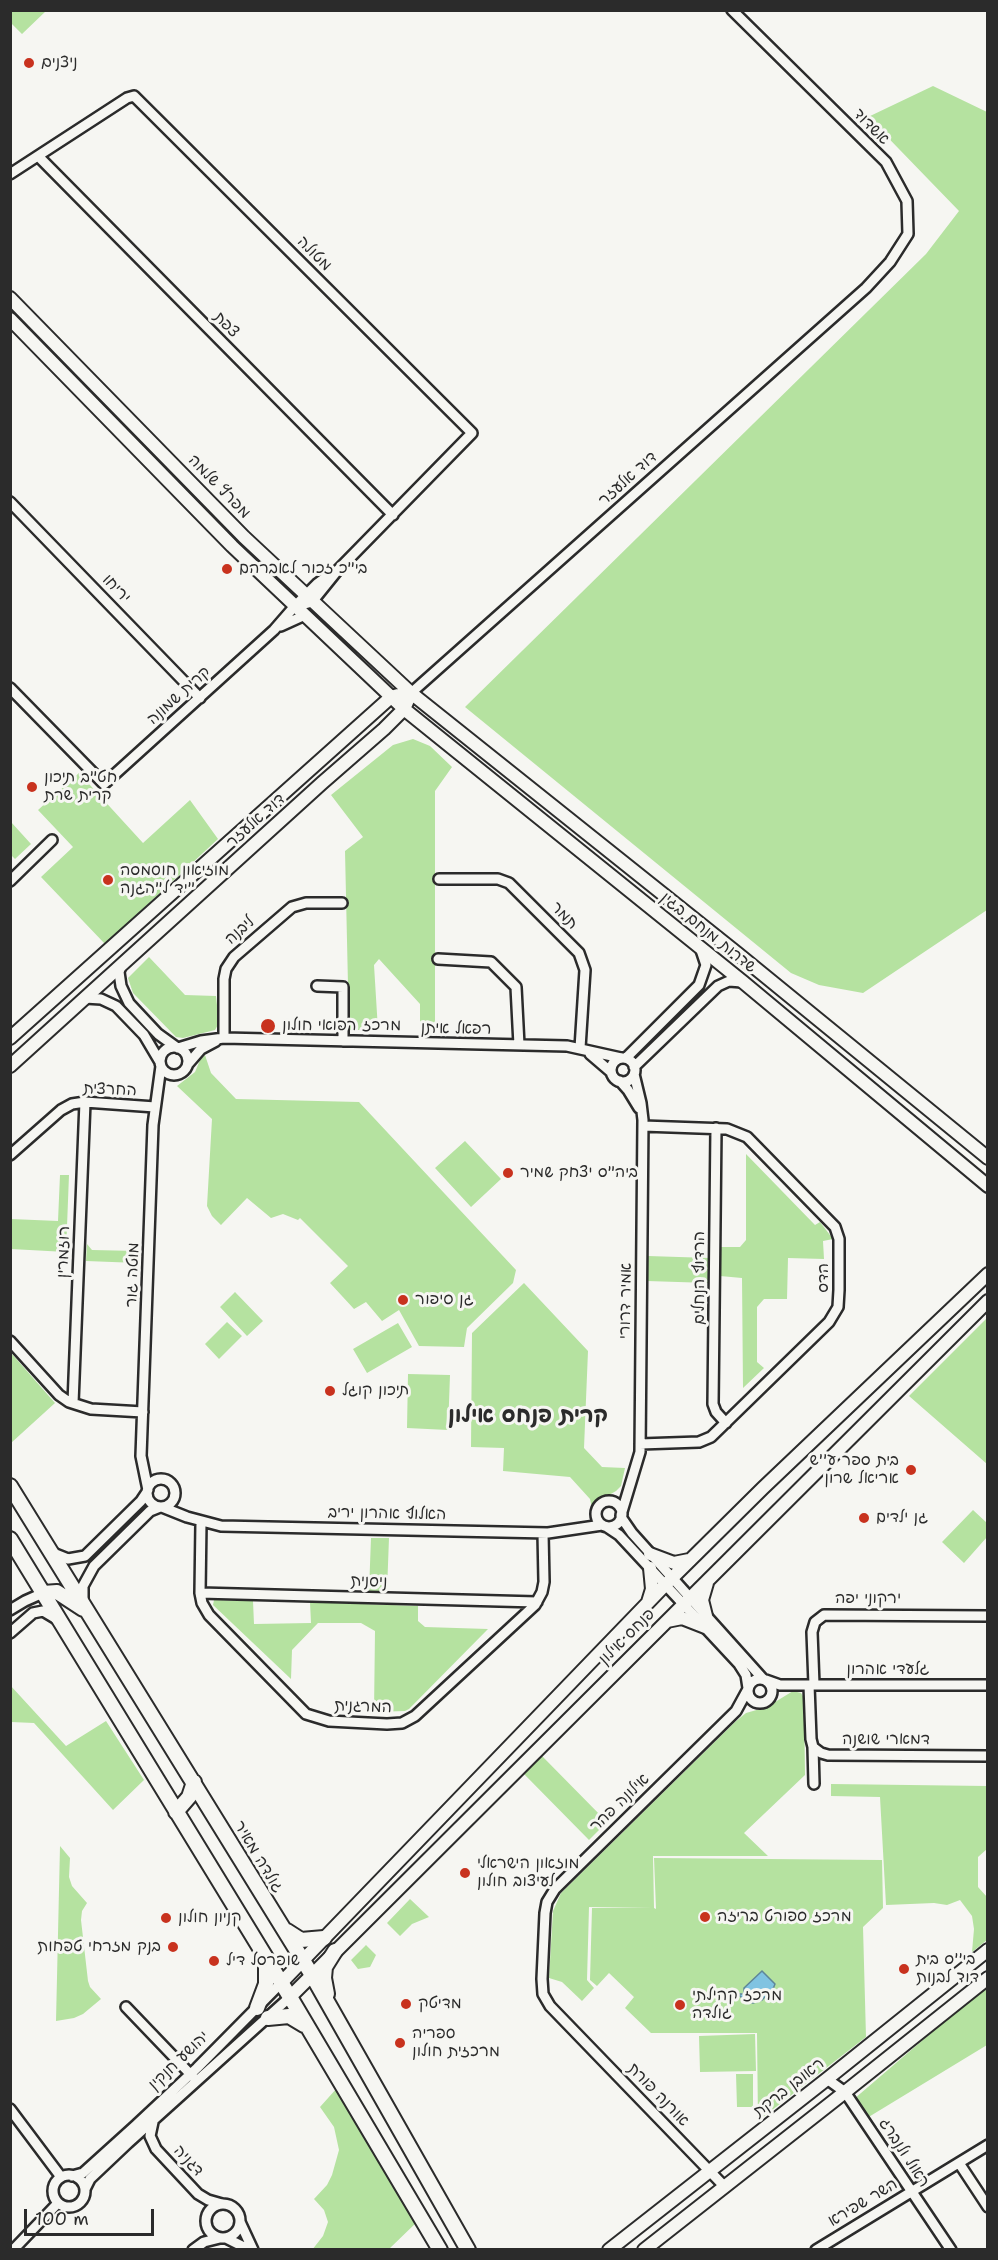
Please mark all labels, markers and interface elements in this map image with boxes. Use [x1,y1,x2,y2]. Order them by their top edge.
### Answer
place label: ניצנים [41,53,78,73]
marker: ניצנים [22,56,36,70]
street label: אשדוד [849,105,893,149]
street label: מטולה [293,233,335,275]
street label: צפת [209,308,243,342]
street label: דוד אלעזר [595,448,661,510]
street label: מפרץ שלמה [184,451,254,523]
place label: בי"כ זכור לאברהם [239,559,367,579]
marker: בי"כ זכור לאברהם [220,562,234,576]
street label: יריחו [98,571,134,607]
street label: קרית שמונה [143,663,215,729]
place label: חט"ב תיכון קרית שרת [44,768,117,806]
marker: חט"ב תיכון קרית שרת [25,780,39,794]
street label: דוד אלעזר [223,790,289,852]
place label: מוזיאון חוסמסה יד ל"הגנה" [120,861,229,899]
marker: מוזיאון חוסמסה יד ל"הגנה" [101,873,115,887]
street label: שדרות מנחם בגין [656,888,760,978]
street label: תמר [546,898,582,934]
street label: ליבנה [221,913,259,949]
place label: מרכז רפואי חולון [282,1016,401,1036]
marker: מרכז רפואי חולון [259,1017,277,1035]
street label: רפאל איתן [420,1019,492,1039]
street label: החרצית [83,1079,137,1101]
place label: ביה"ס יצחק שמיר [520,1163,638,1183]
marker: ביה"ס יצחק שמיר [501,1166,515,1180]
street label: רוזמרין [53,1226,75,1278]
street label: הרדוף הנחלים [690,1231,710,1325]
street label: מוטה גור [122,1242,144,1308]
street label: אמיר דרורי [616,1263,636,1339]
street label: הדס [814,1263,834,1293]
place label: גן סיפור [415,1290,474,1310]
marker: גן סיפור [396,1293,410,1307]
place label: תיכון קוגל [342,1381,409,1401]
marker: תיכון קוגל [323,1384,337,1398]
district label: קרית פנחס אילון [448,1403,608,1429]
place label: בית ספר ע''ש אריאל שרון [810,1451,899,1489]
marker: בית ספר ע''ש אריאל שרון [904,1463,918,1477]
street label: האלוף אהרון יריב [328,1503,446,1525]
place label: גן ילדים [876,1508,928,1528]
marker: גן ילדים [857,1511,871,1525]
street label: ניסנית [350,1572,388,1592]
street label: ירקוני יפה [835,1589,901,1609]
street label: פנחס אילון [595,1605,659,1669]
street label: גלעדי אהרון [847,1660,929,1680]
street label: המרגנית [334,1696,392,1718]
street label: דמארי שושנה [842,1730,930,1750]
street label: אילונה פהר [586,1770,654,1836]
street label: גולדה מאיר [229,1817,287,1897]
place label: מוזאון הישראלי לעיצוב חולון [477,1854,579,1892]
marker: מוזאון הישראלי לעיצוב חולון [458,1866,472,1880]
place label: מרכז ספורט בריזה [717,1907,852,1927]
place label: קניון חולון [178,1908,241,1928]
marker: מרכז ספורט בריזה [698,1910,712,1924]
marker: קניון חולון [159,1911,173,1925]
place label: בנק מזרחי טפחות [37,1937,161,1957]
marker: בנק מזרחי טפחות [166,1940,180,1954]
place label: בי''ס בית דוד לבנות [916,1950,979,1988]
place label: שופרסל דיל [226,1951,300,1971]
marker: שופרסל דיל [207,1954,221,1968]
marker: בי''ס בית דוד לבנות [897,1962,911,1976]
place label: מרכז קהילתי גולדה [692,1986,782,2024]
place label: מדיטק [418,1994,462,2014]
marker: מדיטק [399,1997,413,2011]
marker: מרכז קהילתי גולדה [673,1998,687,2012]
place label: ספריה מרכזית חולון [412,2024,500,2062]
street label: יהושע חנקין [145,2027,213,2095]
marker: ספריה מרכזית חולון [393,2036,407,2050]
street label: ראובן ברקת [750,2054,828,2122]
street label: אורנה פורת [623,2059,693,2131]
street label: ראול ולנברג [875,2115,933,2191]
street label: דגניה [169,2142,207,2180]
street label: השר שפירא [825,2175,901,2231]
scale bar [27,2197,158,2235]
text: 100 m [35,2207,89,2231]

